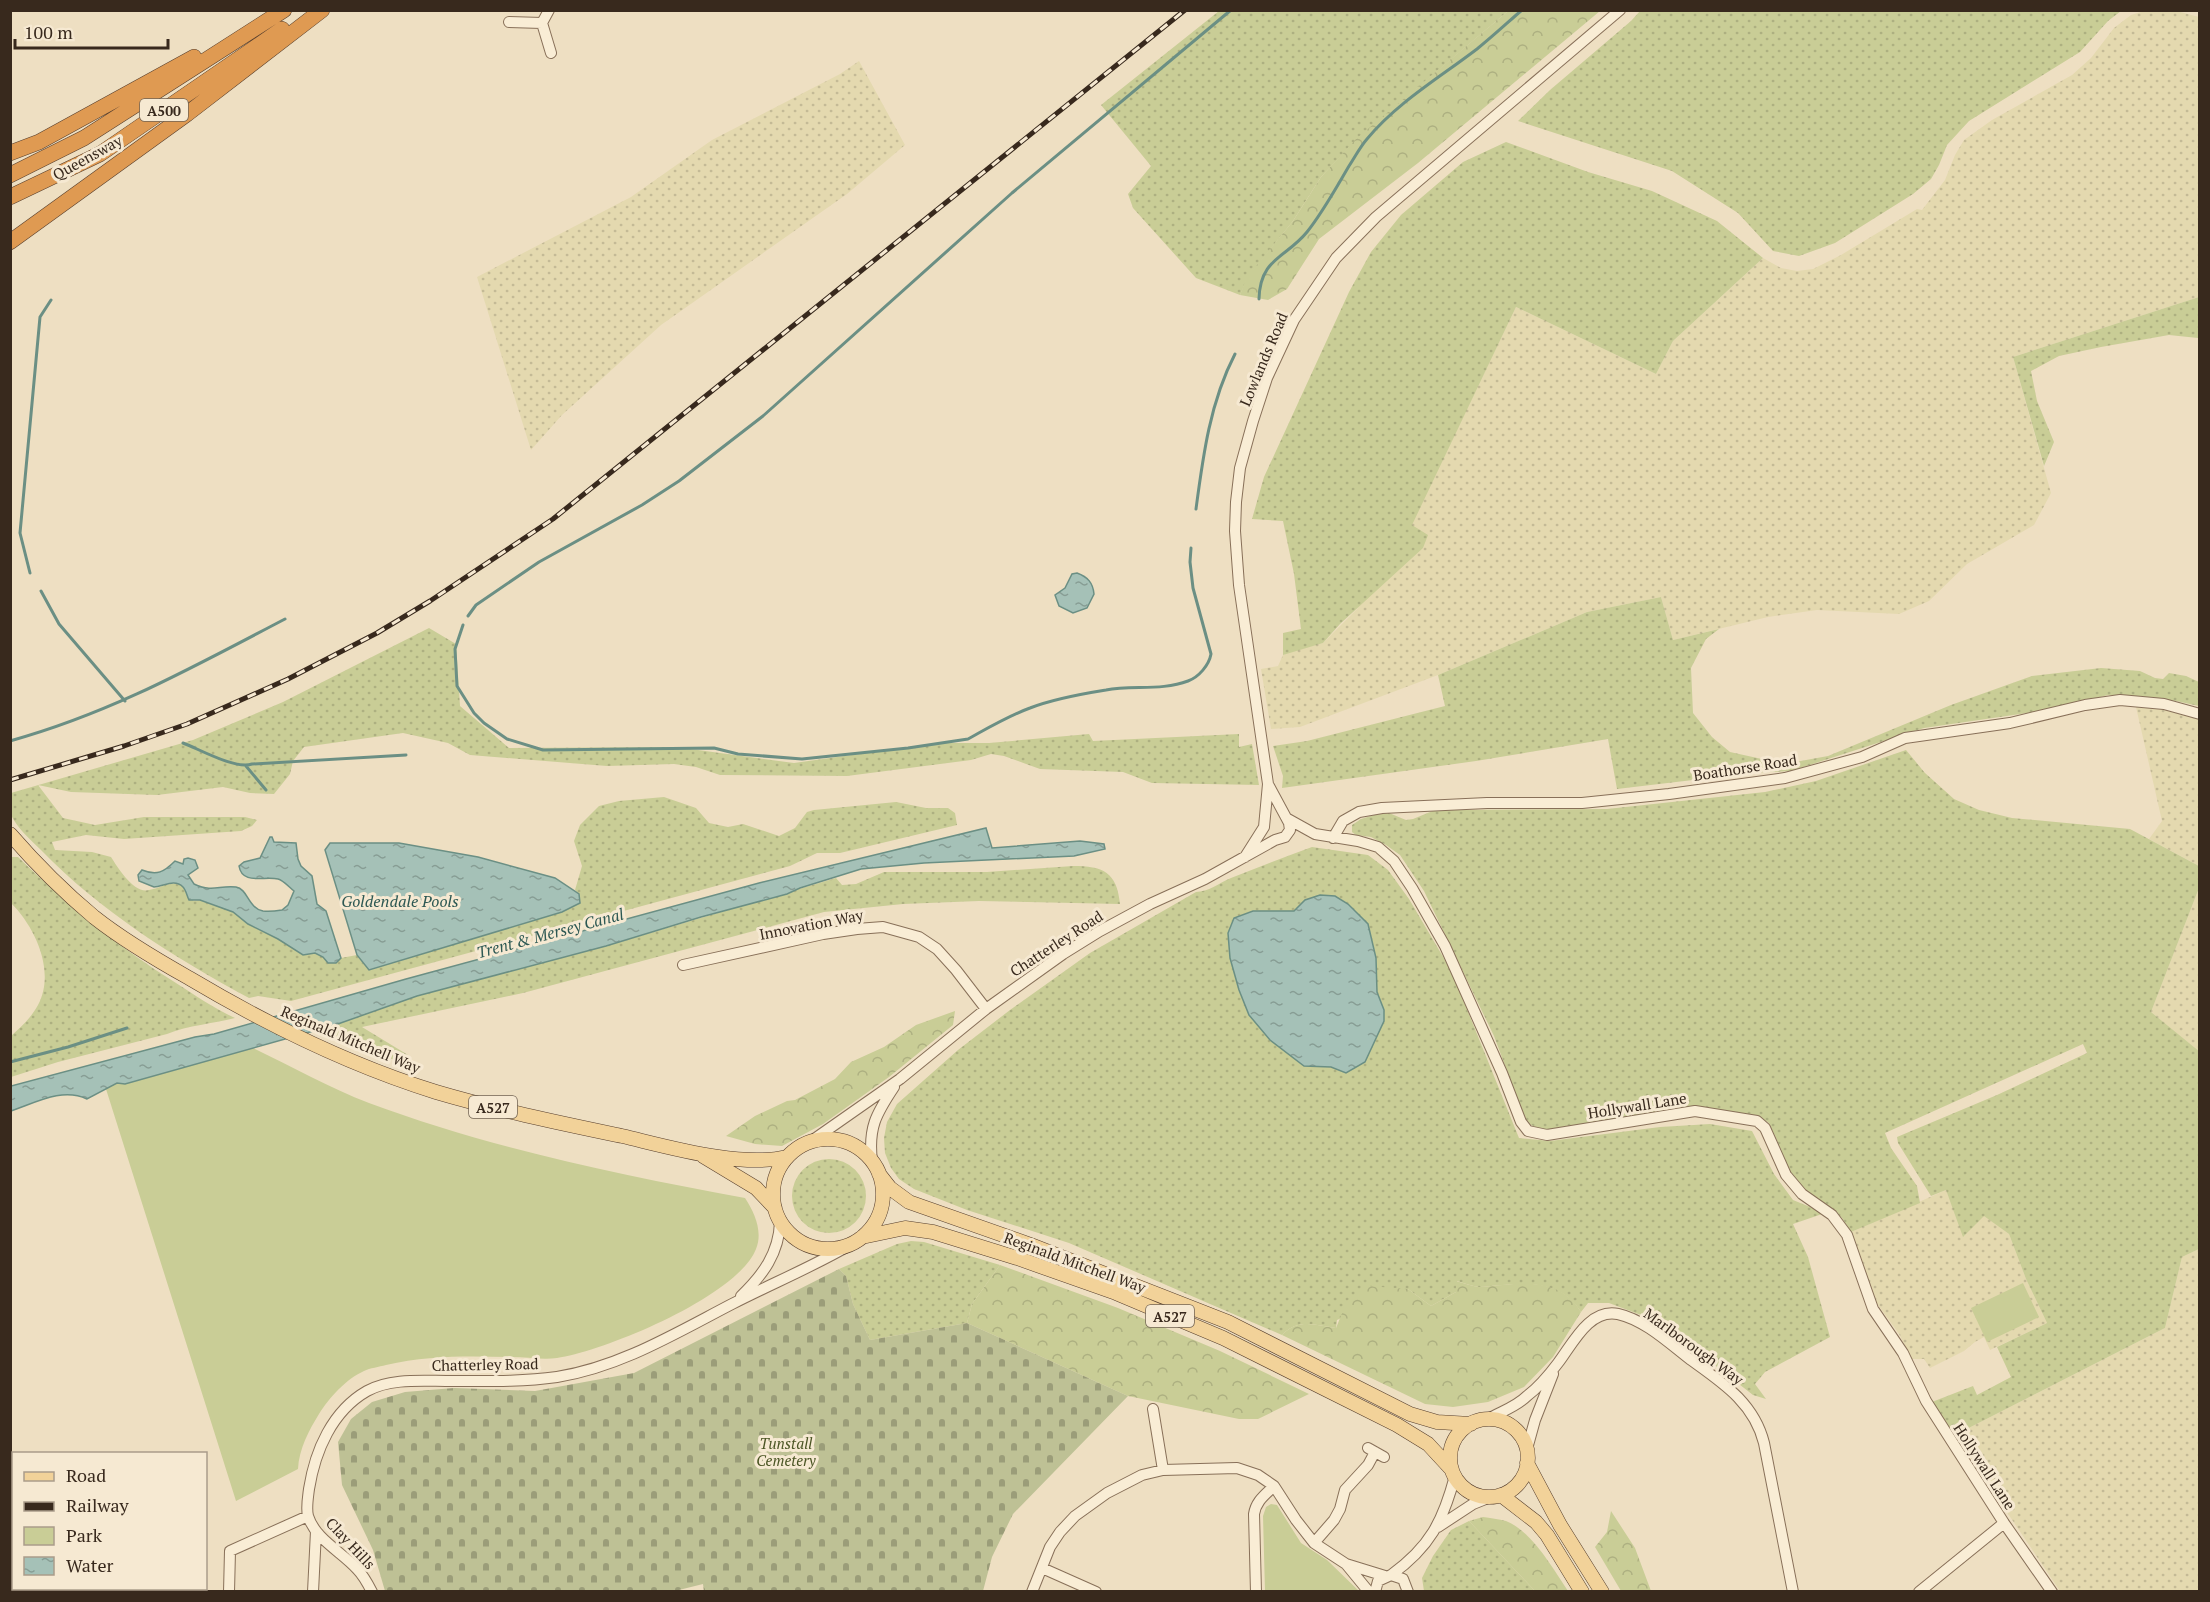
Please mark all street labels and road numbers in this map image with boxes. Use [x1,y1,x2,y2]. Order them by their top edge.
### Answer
road number: A500 [140,99,188,121]
street label: Queensway [49,130,126,184]
street label: Lowlands Road [1234,309,1292,409]
street label: Boathorse Road [1692,749,1798,785]
street label: Innovation Way [757,904,865,944]
street label: Chatterley Road [1006,905,1106,981]
street label: Reginald Mitchell Way [278,1001,424,1078]
street label: Hollywall Lane [1586,1087,1688,1123]
road number: A527 [469,1096,517,1118]
street label: Reginald Mitchell Way [1001,1227,1149,1297]
street label: Marlborough Way [1640,1303,1748,1389]
road number: A527 [1146,1305,1194,1327]
street label: Chatterley Road [431,1353,539,1375]
street label: Hollywall Lane [1949,1419,2021,1513]
street label: Clay Hills [322,1513,380,1573]

